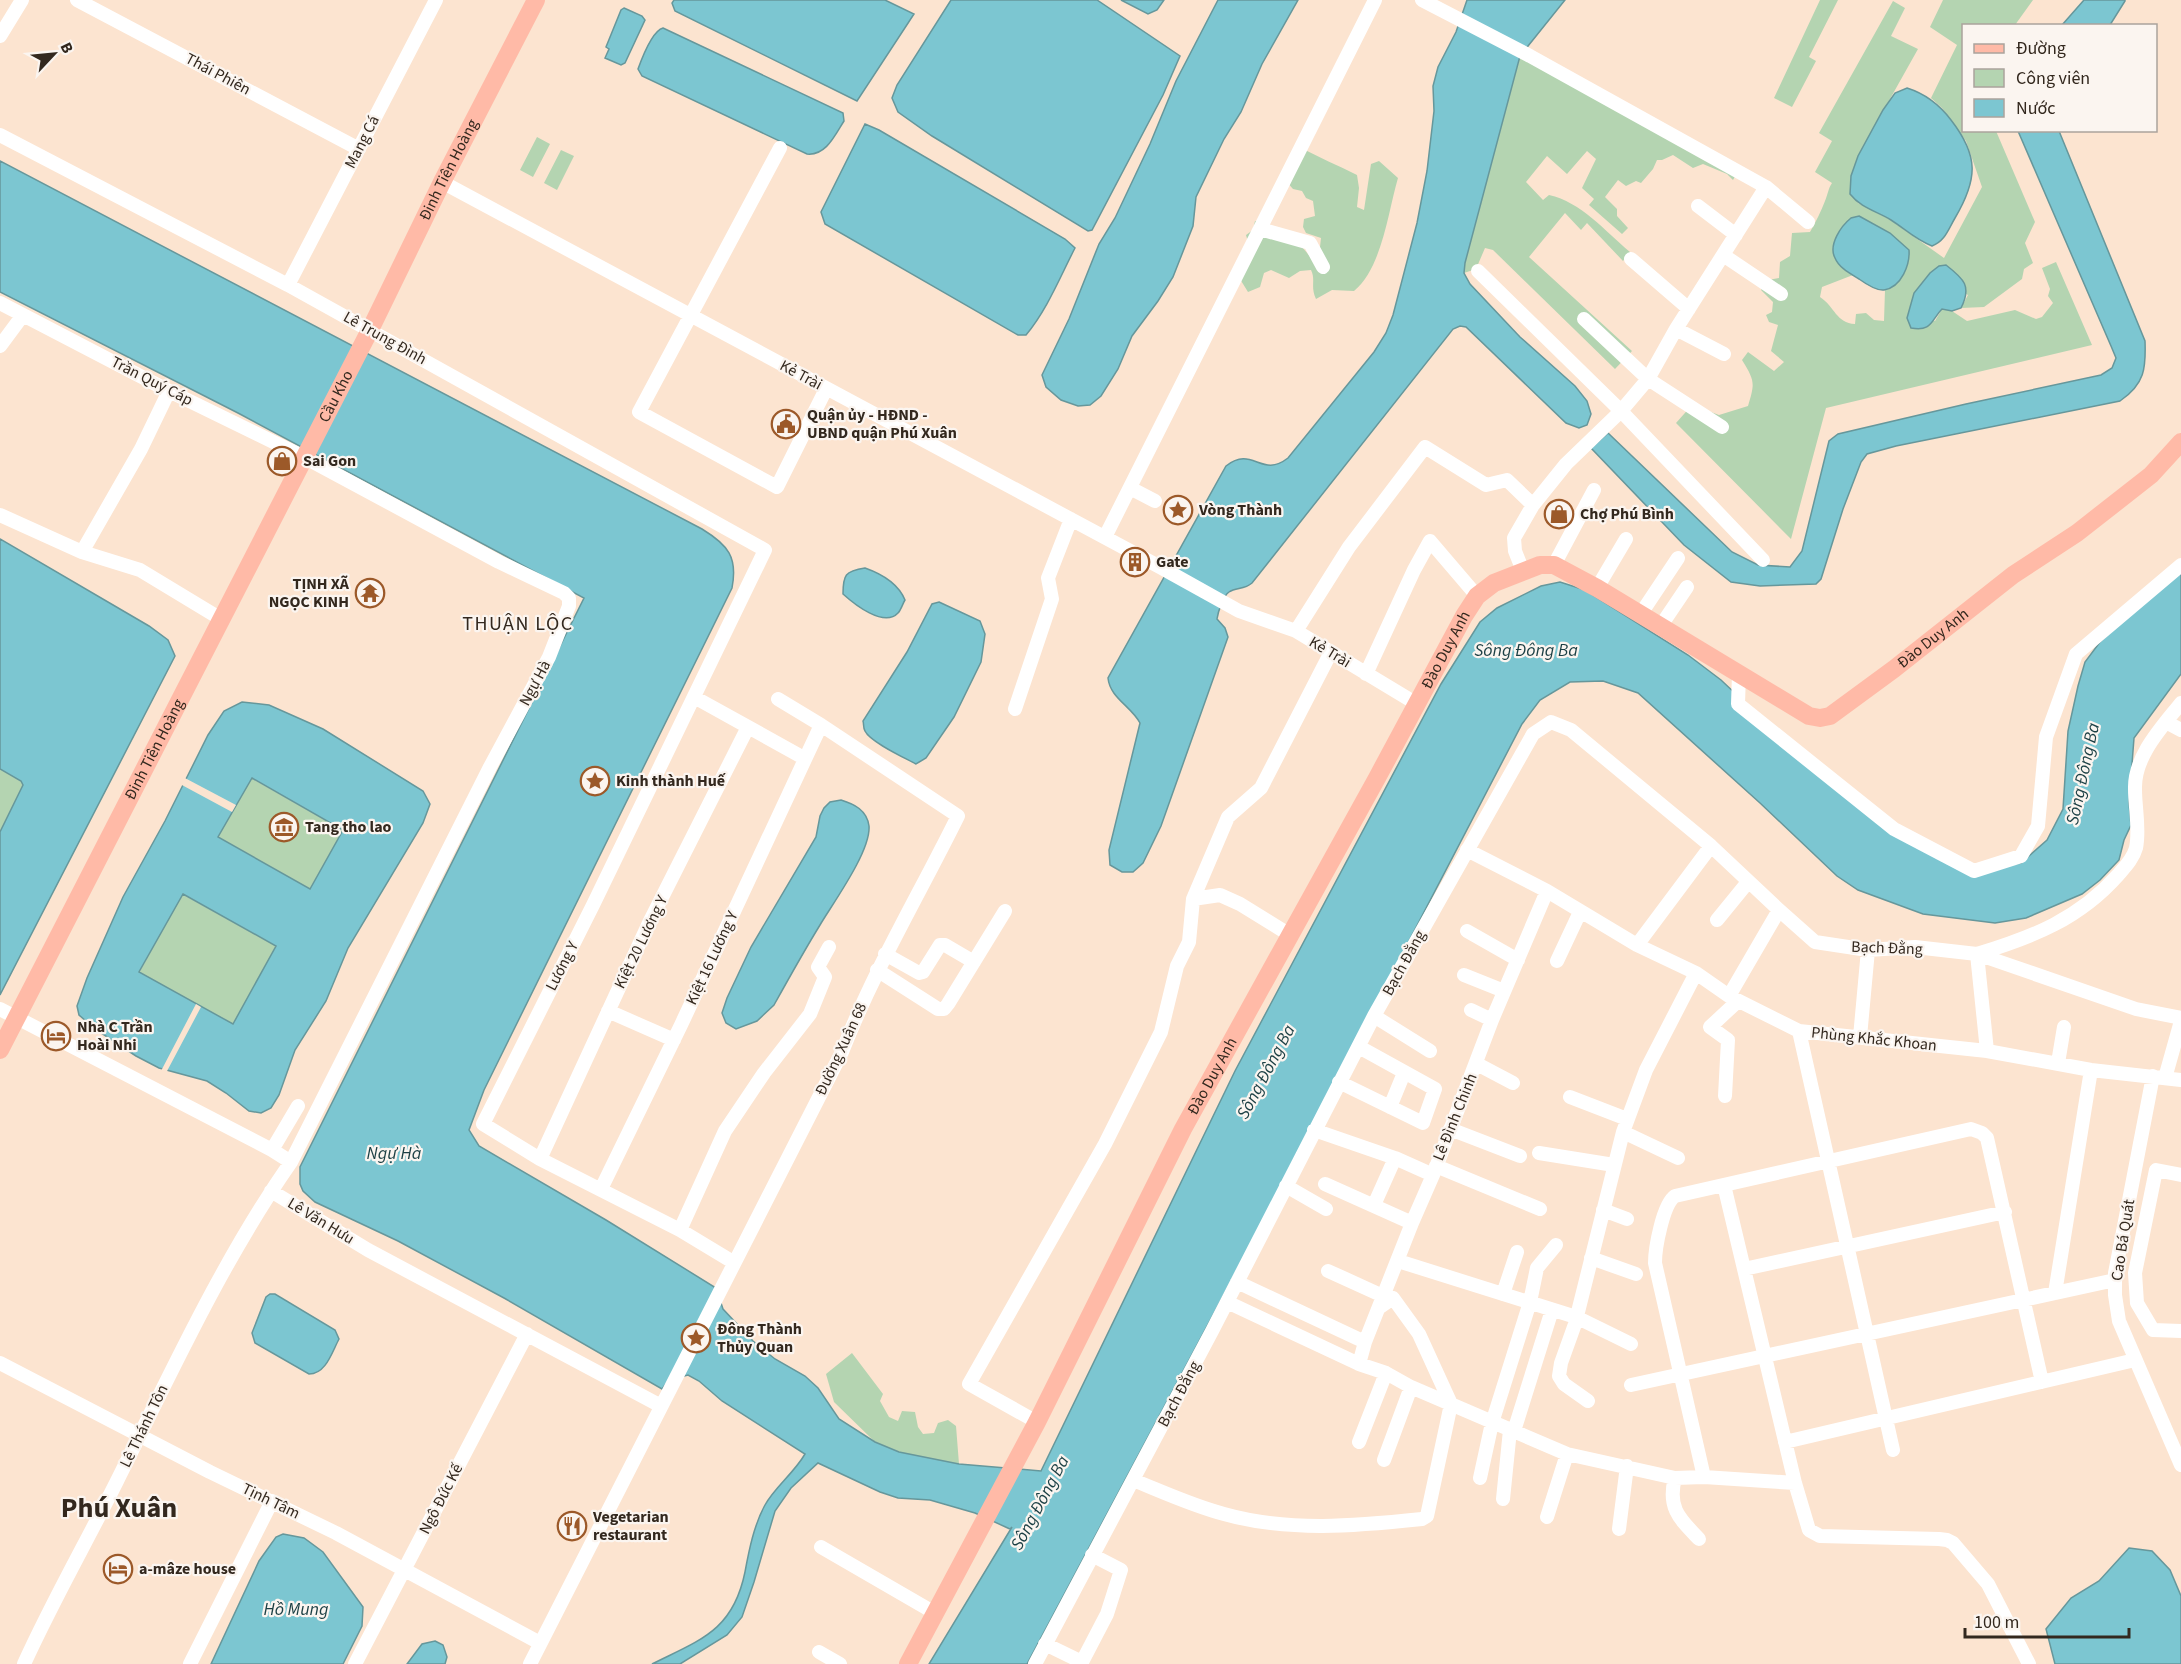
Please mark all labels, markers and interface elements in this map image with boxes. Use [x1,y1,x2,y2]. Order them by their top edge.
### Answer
north arrow [24,24,84,84]
legend [1962,24,2157,132]
text: Đường [2016,36,2066,61]
text: B [55,39,79,57]
street label: Thái Phiên [182,48,254,100]
text: Công viên [2016,66,2090,91]
text: Nước [2016,96,2055,121]
street label: Mang Cá [339,112,385,172]
street label: Đinh Tiên Hoàng [414,115,484,224]
street label: Lê Trung Đình [339,306,431,370]
street label: Trần Quý Cáp [107,351,197,411]
street label: Kẻ Trài [776,355,826,395]
street label: Cầu Kho [313,366,358,426]
place label: Quận ủy - HĐND - UBND quận Phú Xuân [807,404,957,444]
public building icon: Quận ủy - HĐND - UBND quận Phú Xuân [770,408,802,440]
shop icon: Sai Gon [266,445,298,477]
place label: Sai Gon [303,450,356,472]
place icon: Vòng Thành [1162,494,1194,526]
shop icon: Chợ Phú Bình [1543,498,1575,530]
place label: Vòng Thành [1198,499,1282,521]
place label: Chợ Phú Bình [1580,503,1674,525]
building icon: Gate [1119,546,1151,578]
place label: Gate [1156,551,1188,573]
place label: TỊNH XÃ NGỌC KINH [269,573,350,613]
temple icon: TỊNH XÃ NGỌC KINH [354,577,386,609]
street label: Đào Duy Anh [1893,603,1973,673]
street label: Đào Duy Anh [1416,607,1476,693]
district label: THUẬN LỘC [462,610,574,638]
street label: Kẻ Trài [1305,631,1355,673]
water label: Sông Đông Ba [1474,638,1578,663]
street label: Ngự Hà [514,656,556,710]
street label: Đinh Tiên Hoàng [119,695,190,804]
water label: Sông Đông Ba [2060,720,2106,827]
place icon: Kinh thành Huế [579,765,611,797]
place label: Kinh thành Huế [616,770,726,792]
museum icon: Tang tho lao [268,811,300,843]
place label: Tang tho lao [305,816,392,838]
street label: Kiệt 20 Lương Y [609,891,673,992]
street label: Kiệt 16 Lương Y [681,907,744,1009]
street label: Bạch Đằng [1377,926,1431,1000]
street label: Bạch Đằng [1851,936,1923,960]
street label: Lương Y [540,937,584,994]
street label: Đường Xuân 68 [810,999,872,1099]
place label: Nhà C Trần Hoài Nhi [77,1016,153,1056]
hotel icon: Nhà C Trần Hoài Nhi [40,1020,72,1052]
water label: Sông Đông Ba [1231,1020,1302,1124]
street label: Phùng Khắc Khoan [1810,1021,1938,1057]
street label: Đào Duy Anh [1182,1033,1243,1119]
street label: Lê Đình Chinh [1427,1070,1483,1164]
water label: Ngự Hà [367,1141,422,1166]
street label: Lê Văn Hưu [283,1192,359,1250]
street label: Cao Bá Quát [2106,1197,2140,1282]
place label: Đông Thành Thủy Quan [717,1318,802,1358]
place icon: Đông Thành Thủy Quan [680,1322,712,1354]
street label: Bạch Đằng [1152,1357,1206,1431]
street label: Lê Thánh Tôn [114,1381,174,1471]
water label: Sông Đông Ba [1005,1451,1076,1555]
street label: Ngô Đức Kế [414,1459,469,1538]
street label: Tịnh Tâm [238,1478,304,1524]
district label: Phú Xuân [61,1488,177,1528]
place label: Vegetarian restaurant [592,1506,669,1546]
restaurant icon: Vegetarian restaurant [556,1510,588,1542]
hotel icon: a-mâze house [102,1553,134,1585]
place label: a-mâze house [139,1558,236,1580]
water label: Hồ Mung [263,1597,329,1622]
scale bar [1965,1601,2128,1639]
text: 100 m [1974,1610,2019,1635]

